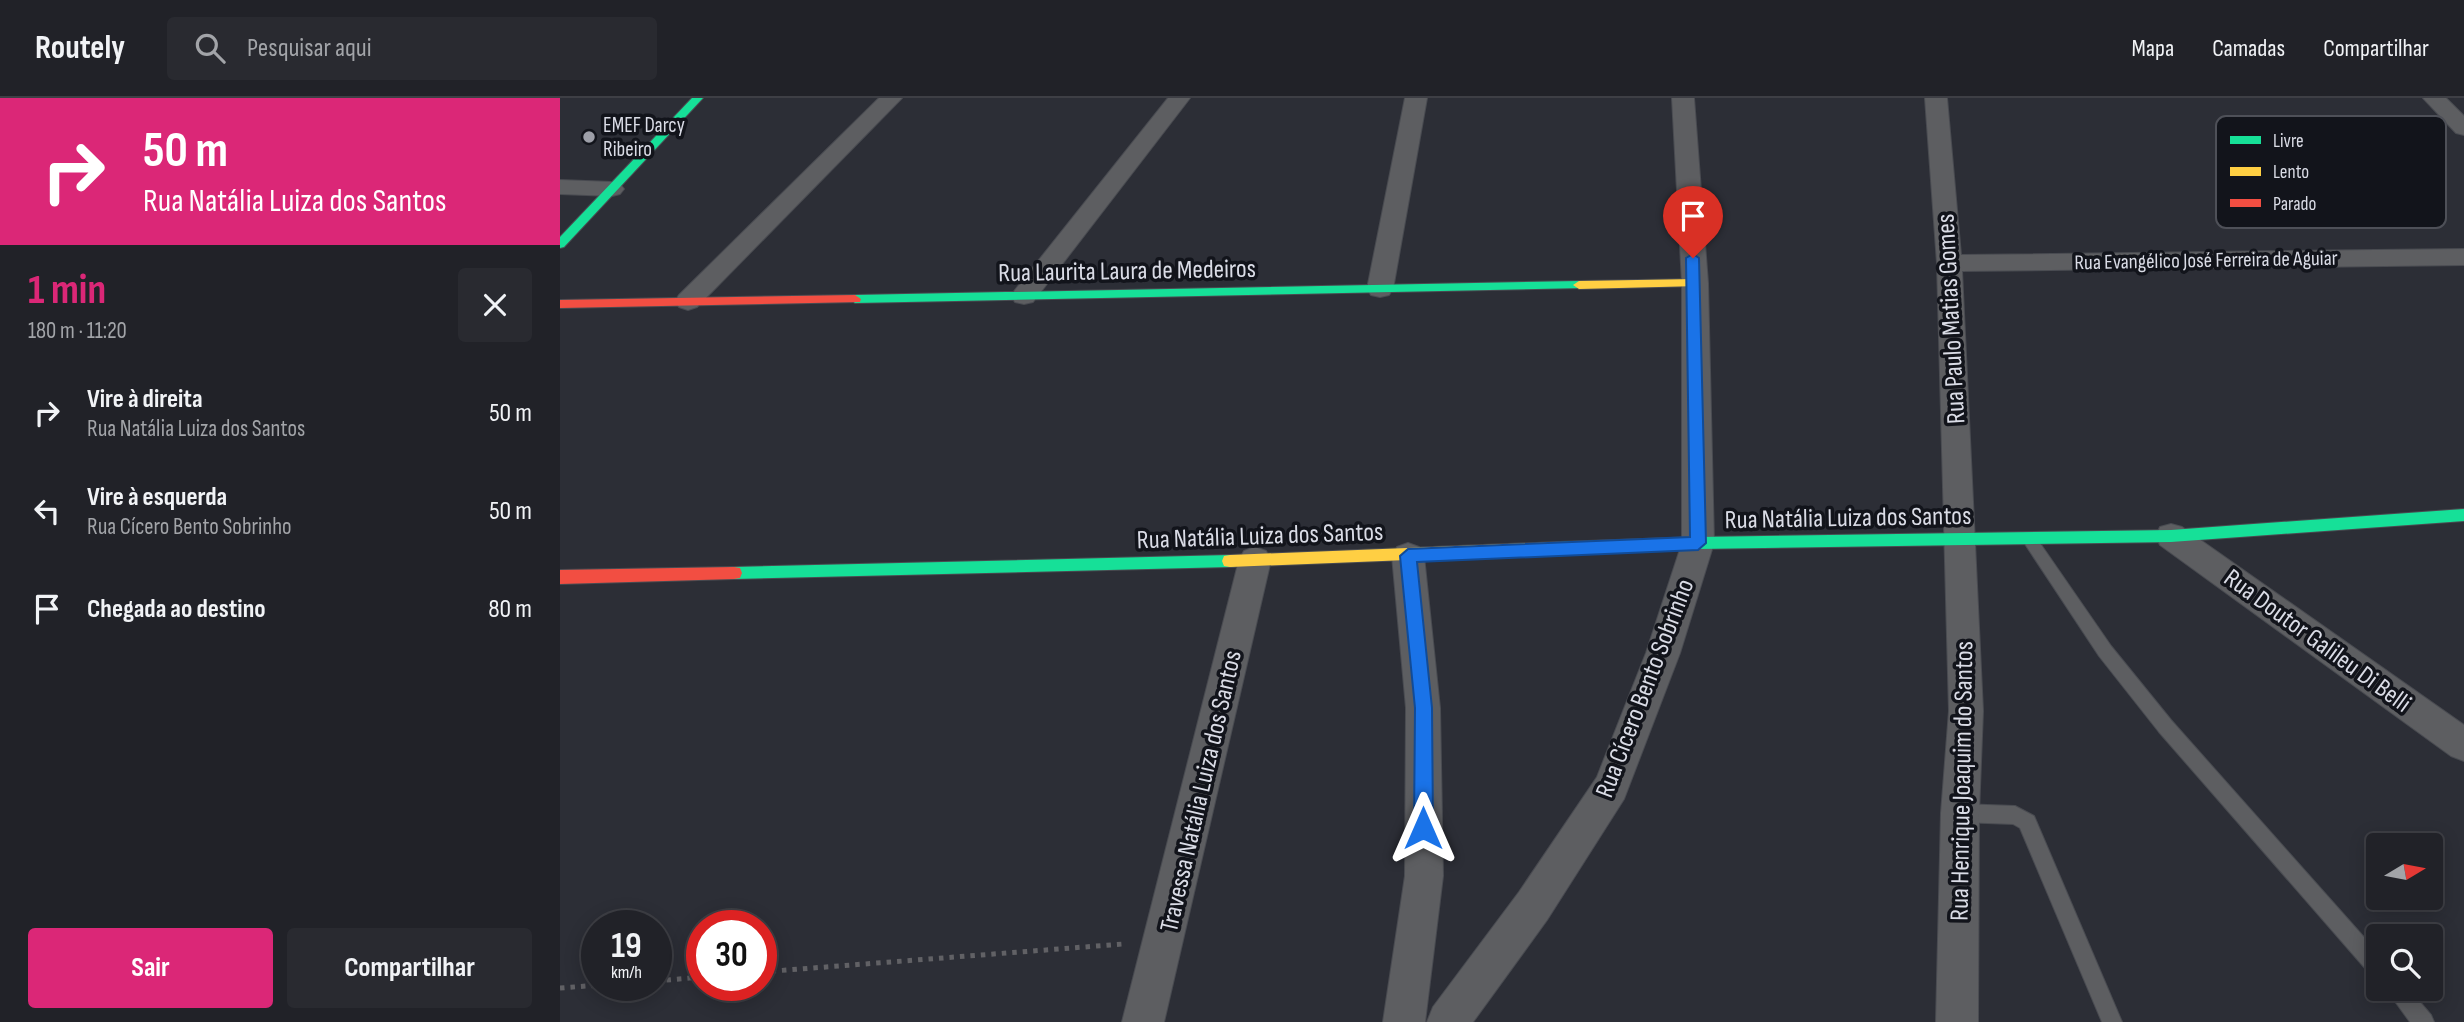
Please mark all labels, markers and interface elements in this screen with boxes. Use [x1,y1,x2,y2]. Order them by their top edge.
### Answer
search box [167,17,657,80]
text: Routely [35,28,125,68]
icon: search [191,29,229,67]
text: Pesquisar aqui [247,33,372,64]
text: Mapa [2132,34,2174,63]
text: Camadas [2212,34,2285,63]
text: Compartilhar [2323,34,2429,63]
place label: EMEF Darcy Ribeiro [603,113,685,162]
legend [2216,116,2446,228]
text: 50 m [143,122,228,181]
icon: right [28,126,119,217]
marker: EMEF Darcy Ribeiro [581,129,597,145]
text: Livre [2273,130,2304,153]
text: Lento [2273,161,2309,184]
text: Rua Natália Luiza dos Santos [143,182,447,221]
pin [1663,186,1723,258]
text: Parado [2273,193,2316,216]
icon: arrive [1674,197,1712,235]
street label: Rua Paulo Matias Gomes [1931,213,1972,425]
street label: Rua Evangélico José Ferreira de Aguiar [2074,246,2338,275]
street label: Rua Laurita Laura de Medeiros [998,254,1256,289]
text: 1 min [28,265,106,316]
button: close [458,268,532,342]
text: 180 m · 11:20 [28,317,127,345]
text: Vire à direita [87,384,203,415]
icon: right [28,394,66,432]
text: 50 m [489,398,532,429]
text: Rua Natália Luiza dos Santos [87,415,305,443]
text: Vire à esquerda [87,482,227,513]
icon: left [28,492,66,530]
text: 50 m [489,496,532,527]
street label: Rua Natália Luiza dos Santos [1724,501,1972,536]
text: Rua Cícero Bento Sobrinho [87,513,292,541]
street label: Rua Natália Luiza dos Santos [1136,517,1384,556]
street label: Rua Doutor Galileu Di Belli [2217,563,2417,720]
street label: Rua Cícero Bento Sobrinho [1589,575,1701,802]
icon: arrive [28,590,66,628]
text: Chegada ao destino [87,594,266,625]
text: 80 m [488,594,532,625]
street label: Rua Henrique Joaquim do Santos [1945,641,1980,921]
street label: Travessa Natália Luiza dos Santos [1154,648,1249,935]
position arrow [1386,791,1460,865]
north arrow [2366,833,2443,910]
map controls [2366,833,2443,1001]
speed limit sign: 30 [686,910,777,1001]
button: search [2366,924,2443,1001]
text: 19 [611,925,642,968]
button: Sair [28,928,273,1008]
button: Compartilhar [287,928,532,1008]
text: km/h [611,962,642,983]

